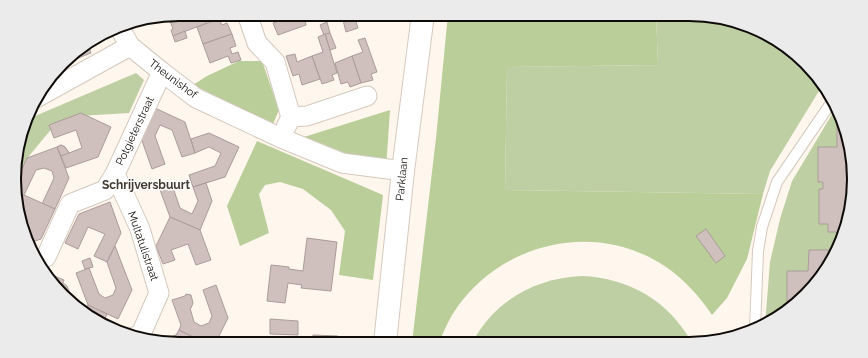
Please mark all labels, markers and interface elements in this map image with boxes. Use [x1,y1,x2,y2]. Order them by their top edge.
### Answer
street label: Theunishof [146,57,200,101]
street label: Potgieterstraat [113,94,157,168]
street label: Parklaan [393,157,411,201]
district label: Schrijversbuurt [102,178,190,192]
street label: Multatulistraat [125,209,161,283]

